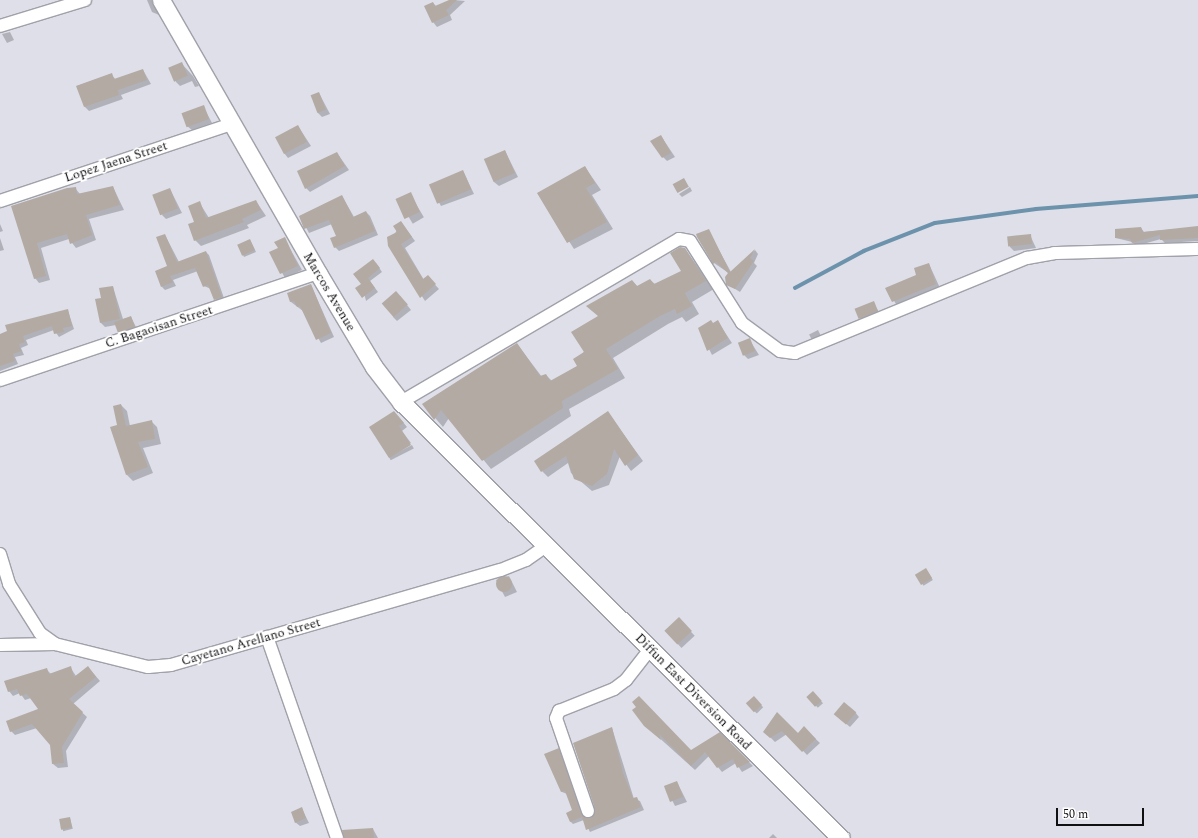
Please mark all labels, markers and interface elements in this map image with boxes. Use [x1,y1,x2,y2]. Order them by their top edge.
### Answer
street label: Lopez Jaena Street [63,138,169,186]
street label: Marcos Avenue [299,250,359,334]
street label: C. Bagaoisan Street [103,302,215,352]
street label: Cayetano Arellano Street [180,615,322,669]
street label: Diffun East Diversion Road [632,631,754,753]
scale bar [1058,800,1146,826]
text: 50 m [1063,805,1088,824]

